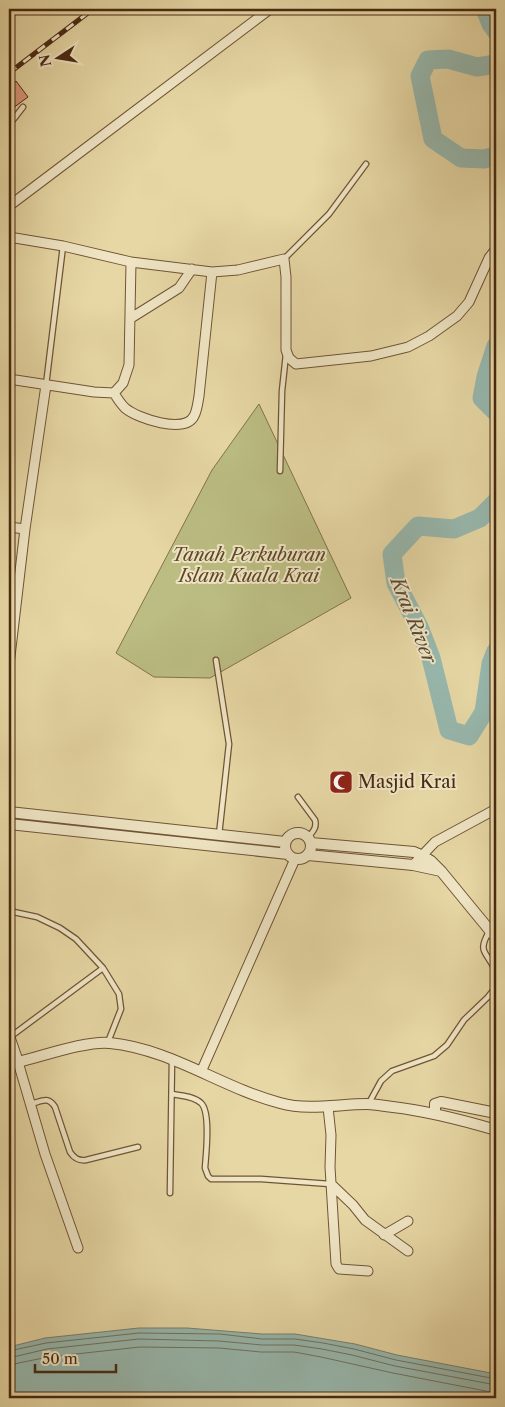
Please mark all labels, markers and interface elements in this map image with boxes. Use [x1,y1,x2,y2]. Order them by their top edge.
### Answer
north arrow [32,32,82,82]
text: N [35,53,55,69]
park label: Tanah Perkuburan Islam Kuala Krai [172,544,326,587]
water label: Krai River [385,572,442,668]
mosque icon: Masjid Krai [328,769,354,795]
place label: Masjid Krai [358,771,457,793]
scale bar [35,1342,116,1374]
text: 50 m [42,1349,78,1368]

